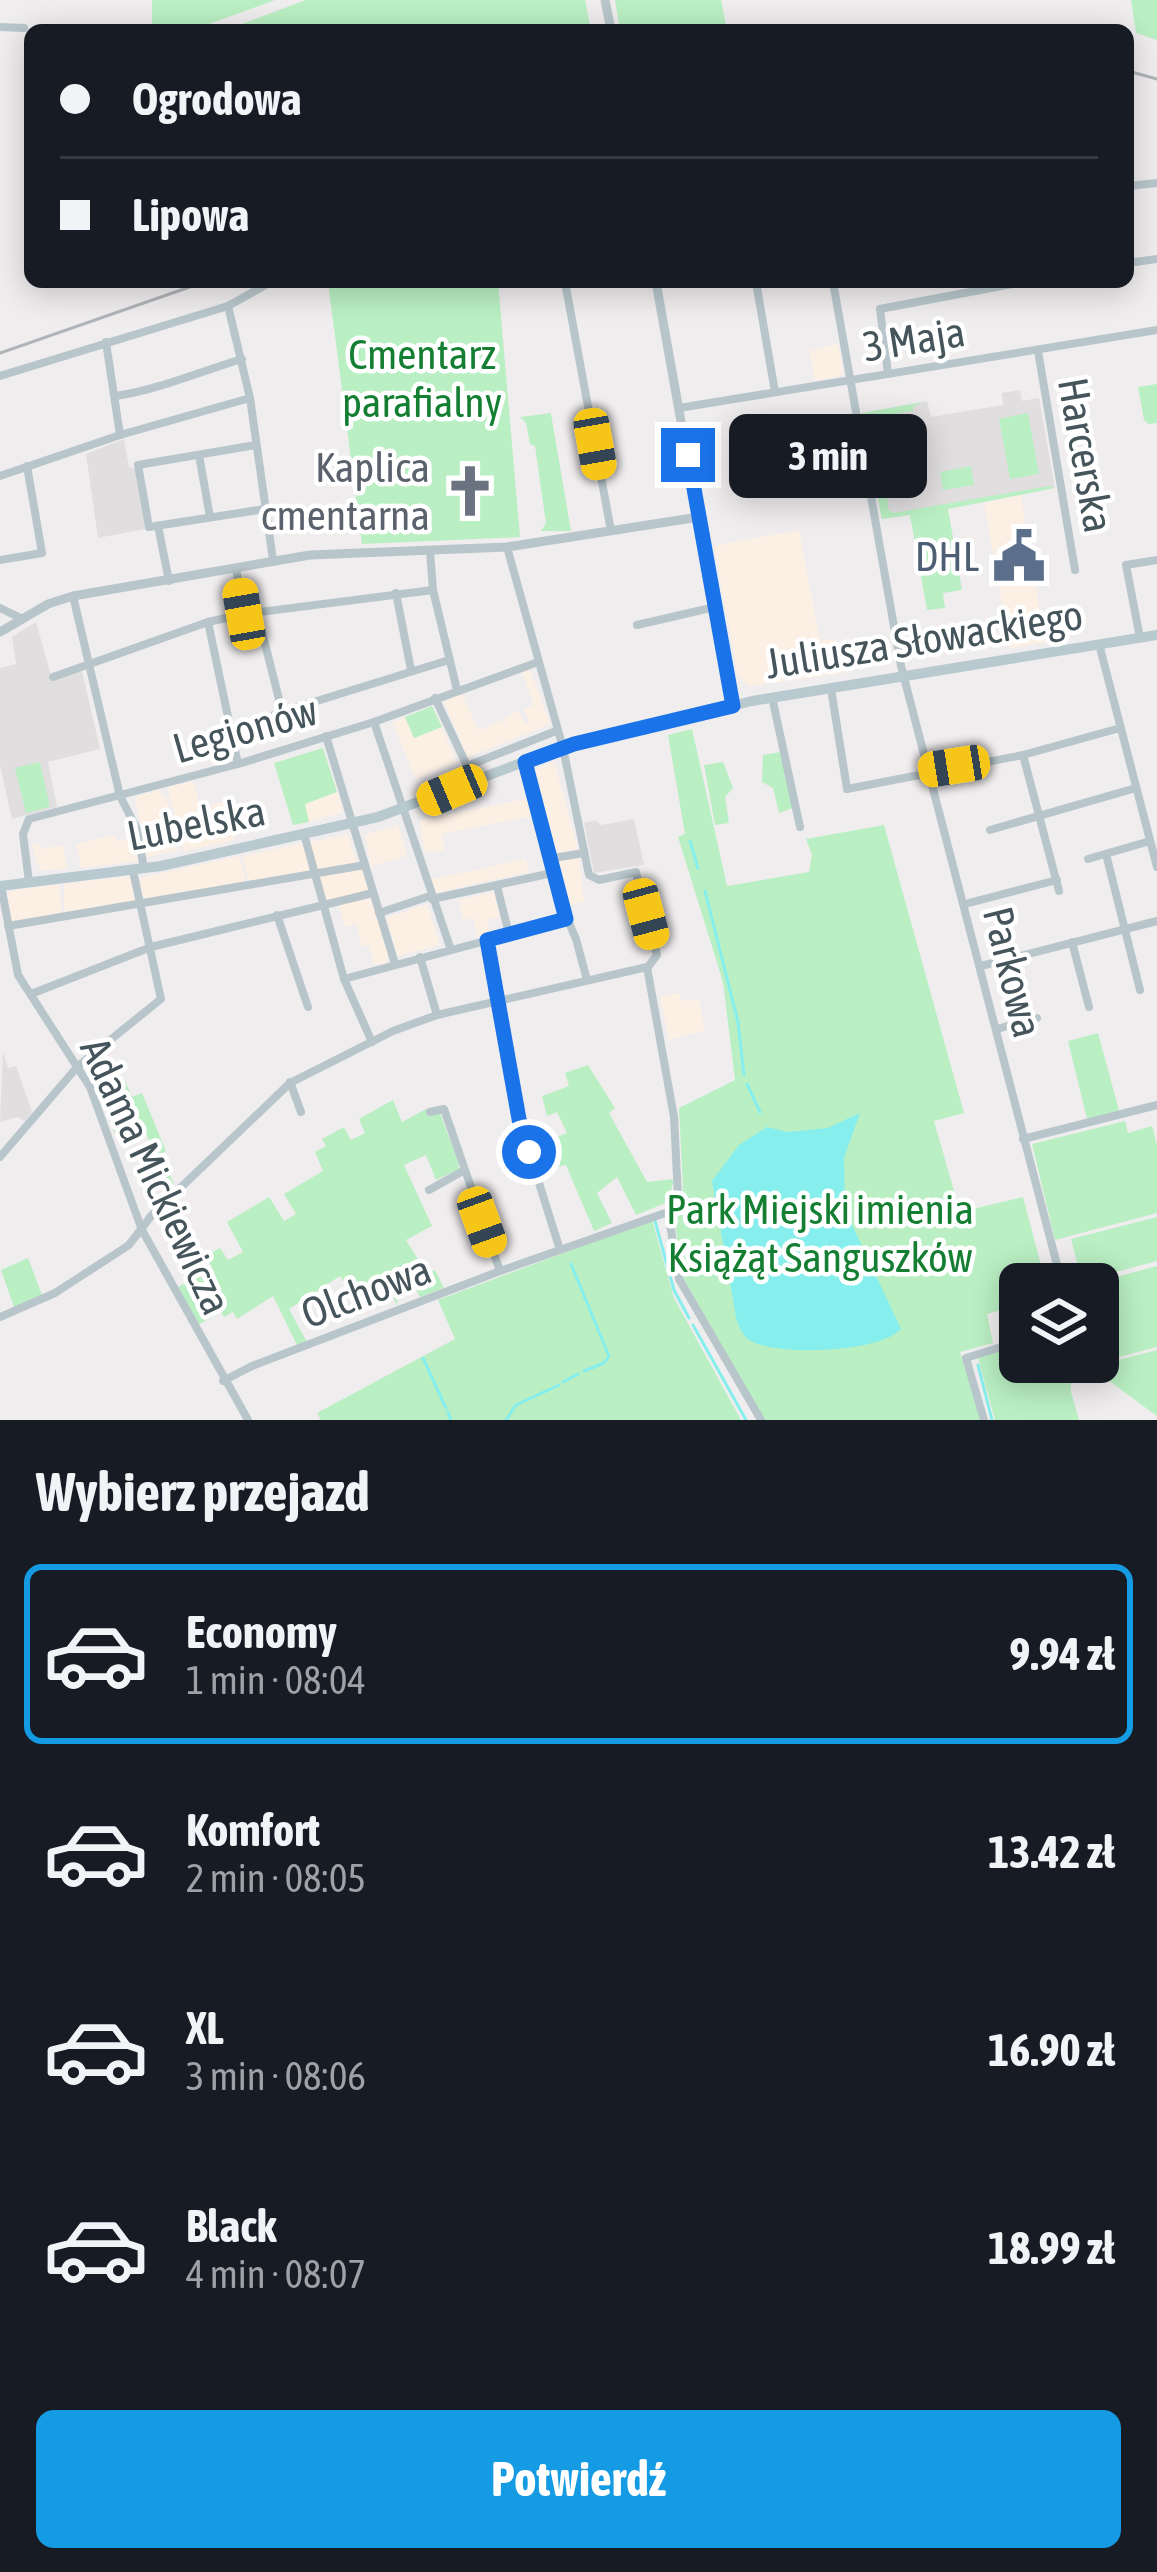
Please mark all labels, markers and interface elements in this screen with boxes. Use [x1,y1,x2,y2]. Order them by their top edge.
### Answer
text: Ogrodowa [132,73,301,125]
text: Lipowa [132,189,249,241]
street label: 3 Maja [860,307,968,371]
park label: Cmentarz parafialny [342,330,502,426]
street label: Harcerska [1049,374,1123,536]
car [571,405,619,483]
callout: 3 min [730,413,928,497]
route end [661,428,715,482]
text: 3 min [788,434,868,478]
place label: Kaplica cmentarna [261,443,430,539]
church icon: Kaplica cmentarna [441,462,499,520]
public building icon: DHL [990,527,1048,585]
place label: DHL [915,532,979,580]
car [220,575,268,653]
street label: Juliusza Słowackiego [762,590,1086,688]
street label: Legionów [167,686,323,772]
car [916,743,992,789]
car [412,759,492,821]
street label: Lubelska [123,786,269,860]
car [619,875,673,953]
street label: Parkowa [974,902,1052,1042]
street label: Adama Mickiewicza [71,1030,241,1322]
route start [502,1125,556,1179]
car [453,1182,511,1262]
park label: Park Miejski imienia Książąt Sanguszków [666,1185,974,1281]
street label: Olchowa [295,1244,437,1338]
map controls [999,1263,1119,1383]
button: layers [999,1263,1119,1383]
text: Wybierz przejazd [36,1461,370,1522]
icon: car [42,1600,150,1708]
text: Economy [186,1606,337,1658]
text: 9.94 zł [1009,1628,1115,1680]
text: 1 min · 08:04 [186,1658,366,1702]
icon: car [42,1798,150,1906]
text: Komfort [186,1804,320,1856]
text: 13.42 zł [988,1826,1115,1878]
text: 2 min · 08:05 [186,1856,366,1900]
icon: car [42,1996,150,2104]
text: XL [186,2002,224,2054]
text: 16.90 zł [988,2024,1115,2076]
text: 3 min · 08:06 [186,2054,366,2098]
icon: car [42,2194,150,2302]
text: Black [186,2200,277,2252]
text: 18.99 zł [988,2222,1115,2274]
text: 4 min · 08:07 [186,2252,366,2296]
button: Potwierdź [36,2410,1121,2548]

